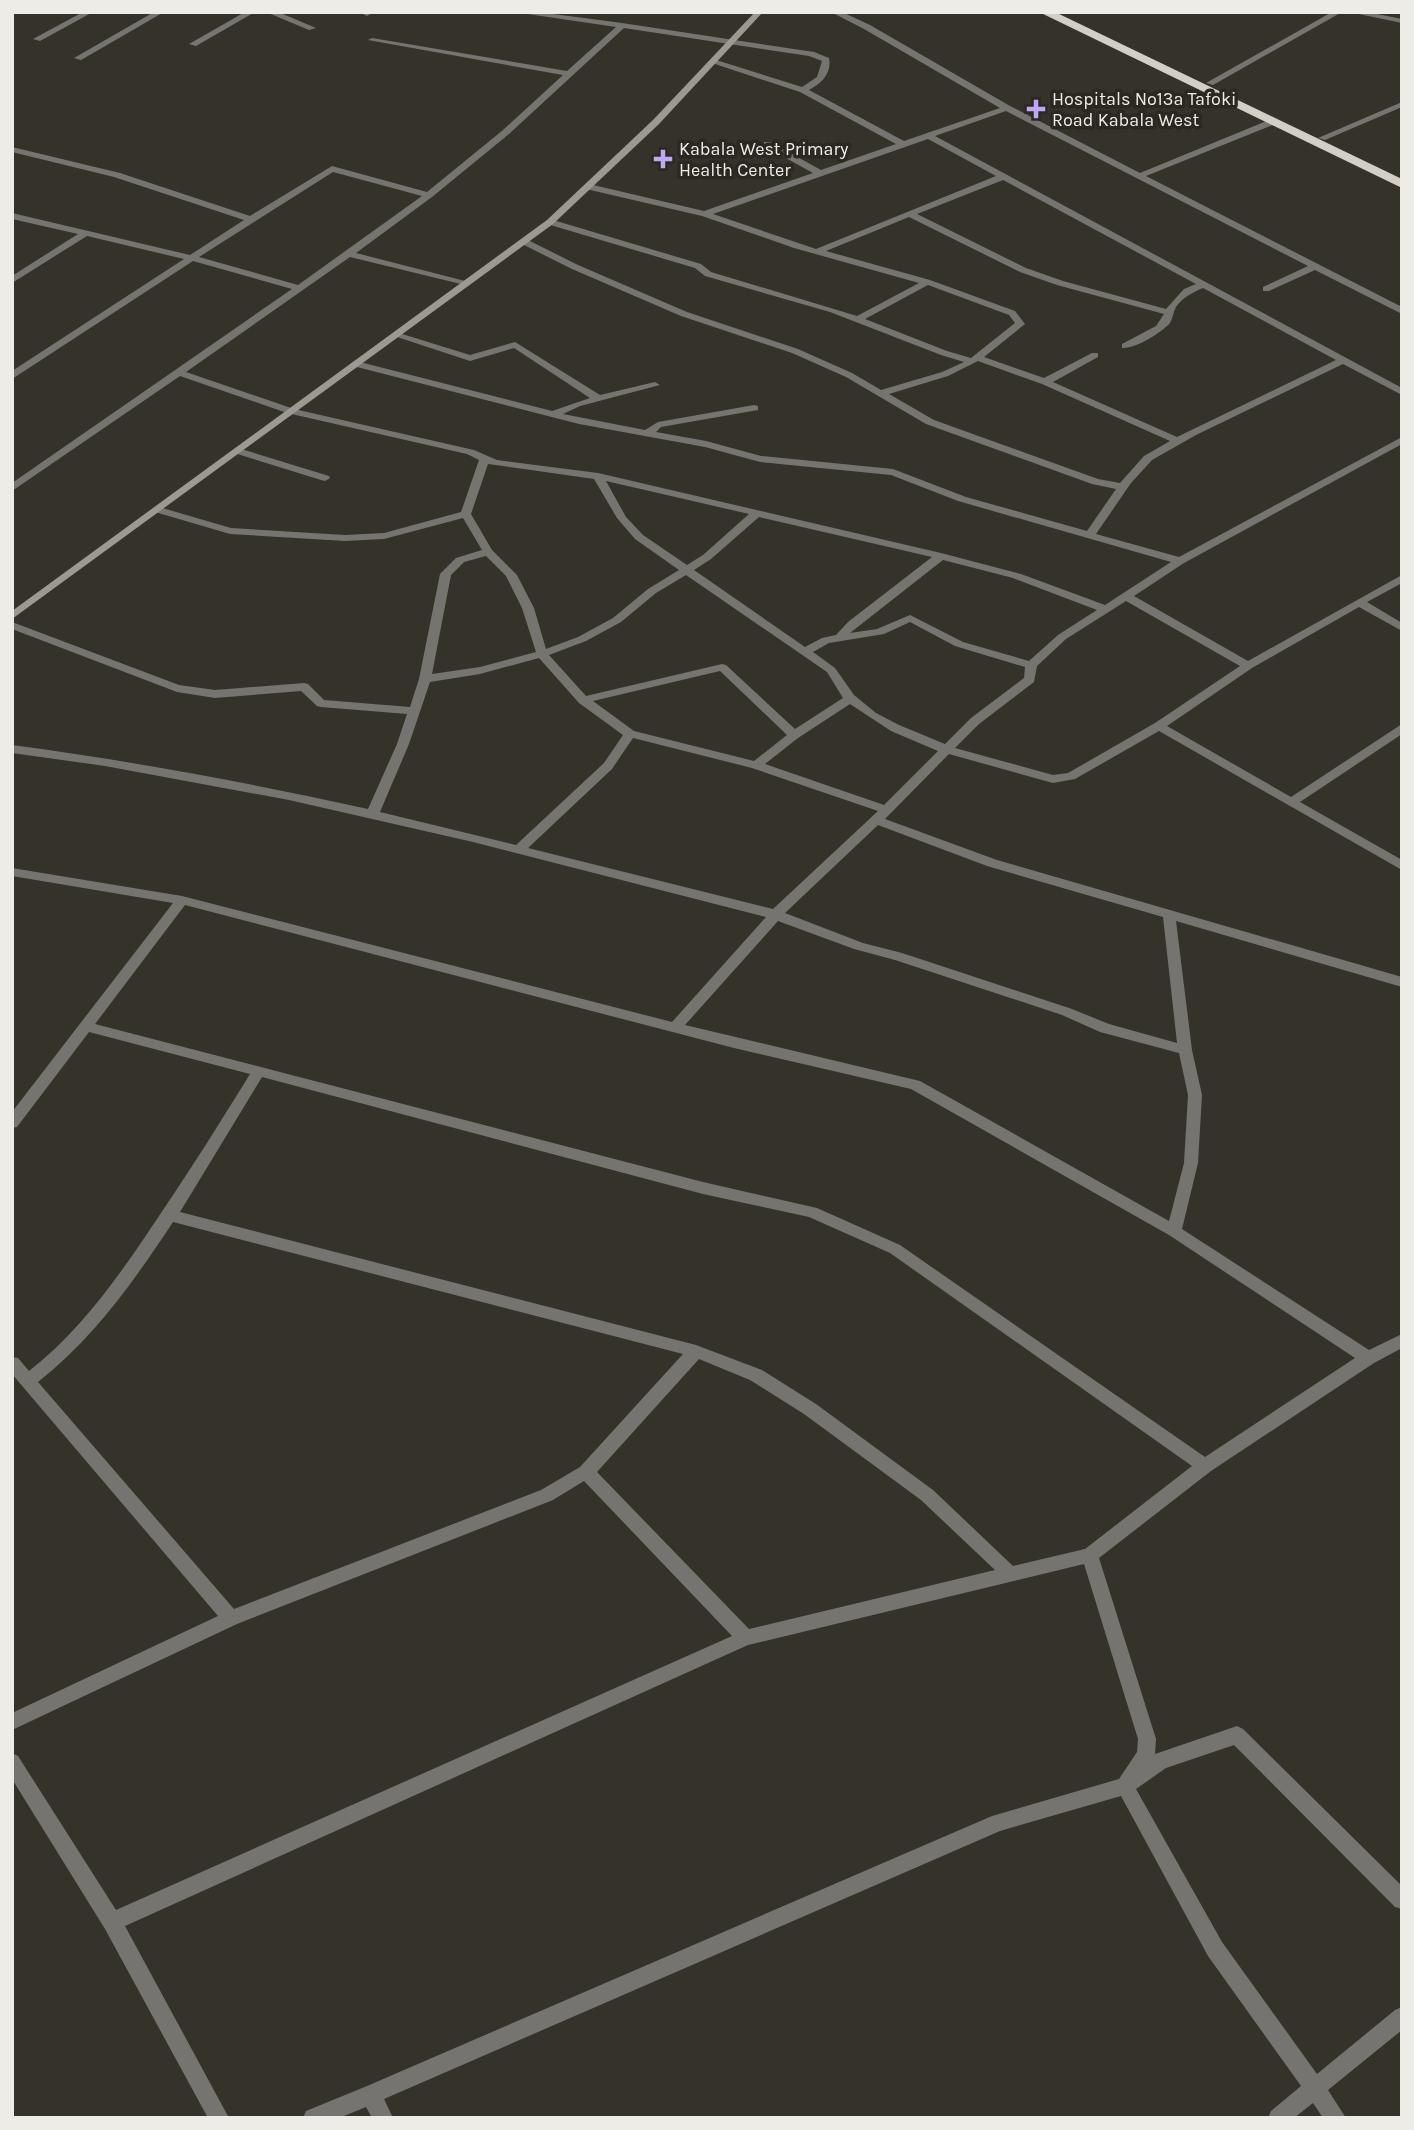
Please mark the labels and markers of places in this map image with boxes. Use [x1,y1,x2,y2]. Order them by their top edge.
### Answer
place label: Hospitals No13a Tafoki Road Kabala West [1052,88,1236,131]
marker: Hospitals No13a Tafoki Road Kabala West [1026,99,1046,119]
place label: Kabala West Primary Health Center [679,138,849,181]
marker: Kabala West Primary Health Center [653,149,673,169]

